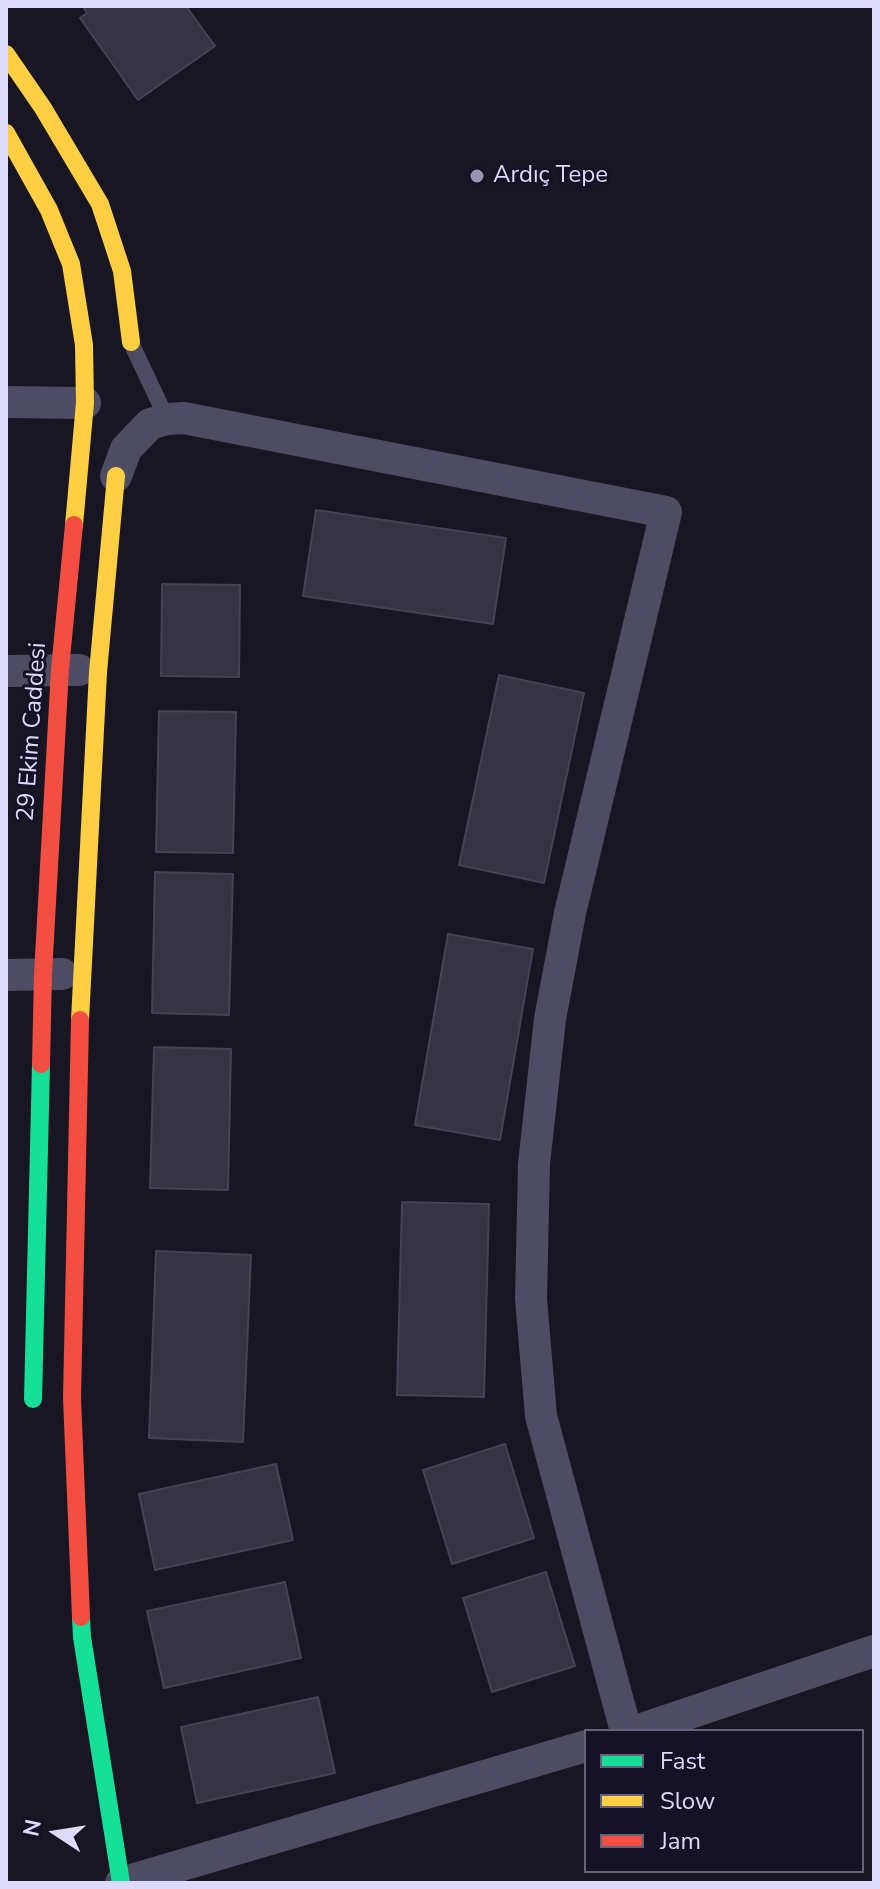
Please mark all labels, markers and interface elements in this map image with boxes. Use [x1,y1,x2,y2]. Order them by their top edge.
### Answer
place label: Ardıç Tepe [493,162,608,190]
marker: Ardıç Tepe [468,167,486,185]
street label: 29 Ekim Caddesi [12,641,54,823]
legend [584,1729,864,1873]
text: Fast [660,1745,705,1777]
text: Slow [660,1785,715,1817]
north arrow [16,1793,96,1873]
text: N [16,1817,49,1839]
text: Jam [660,1825,701,1857]

